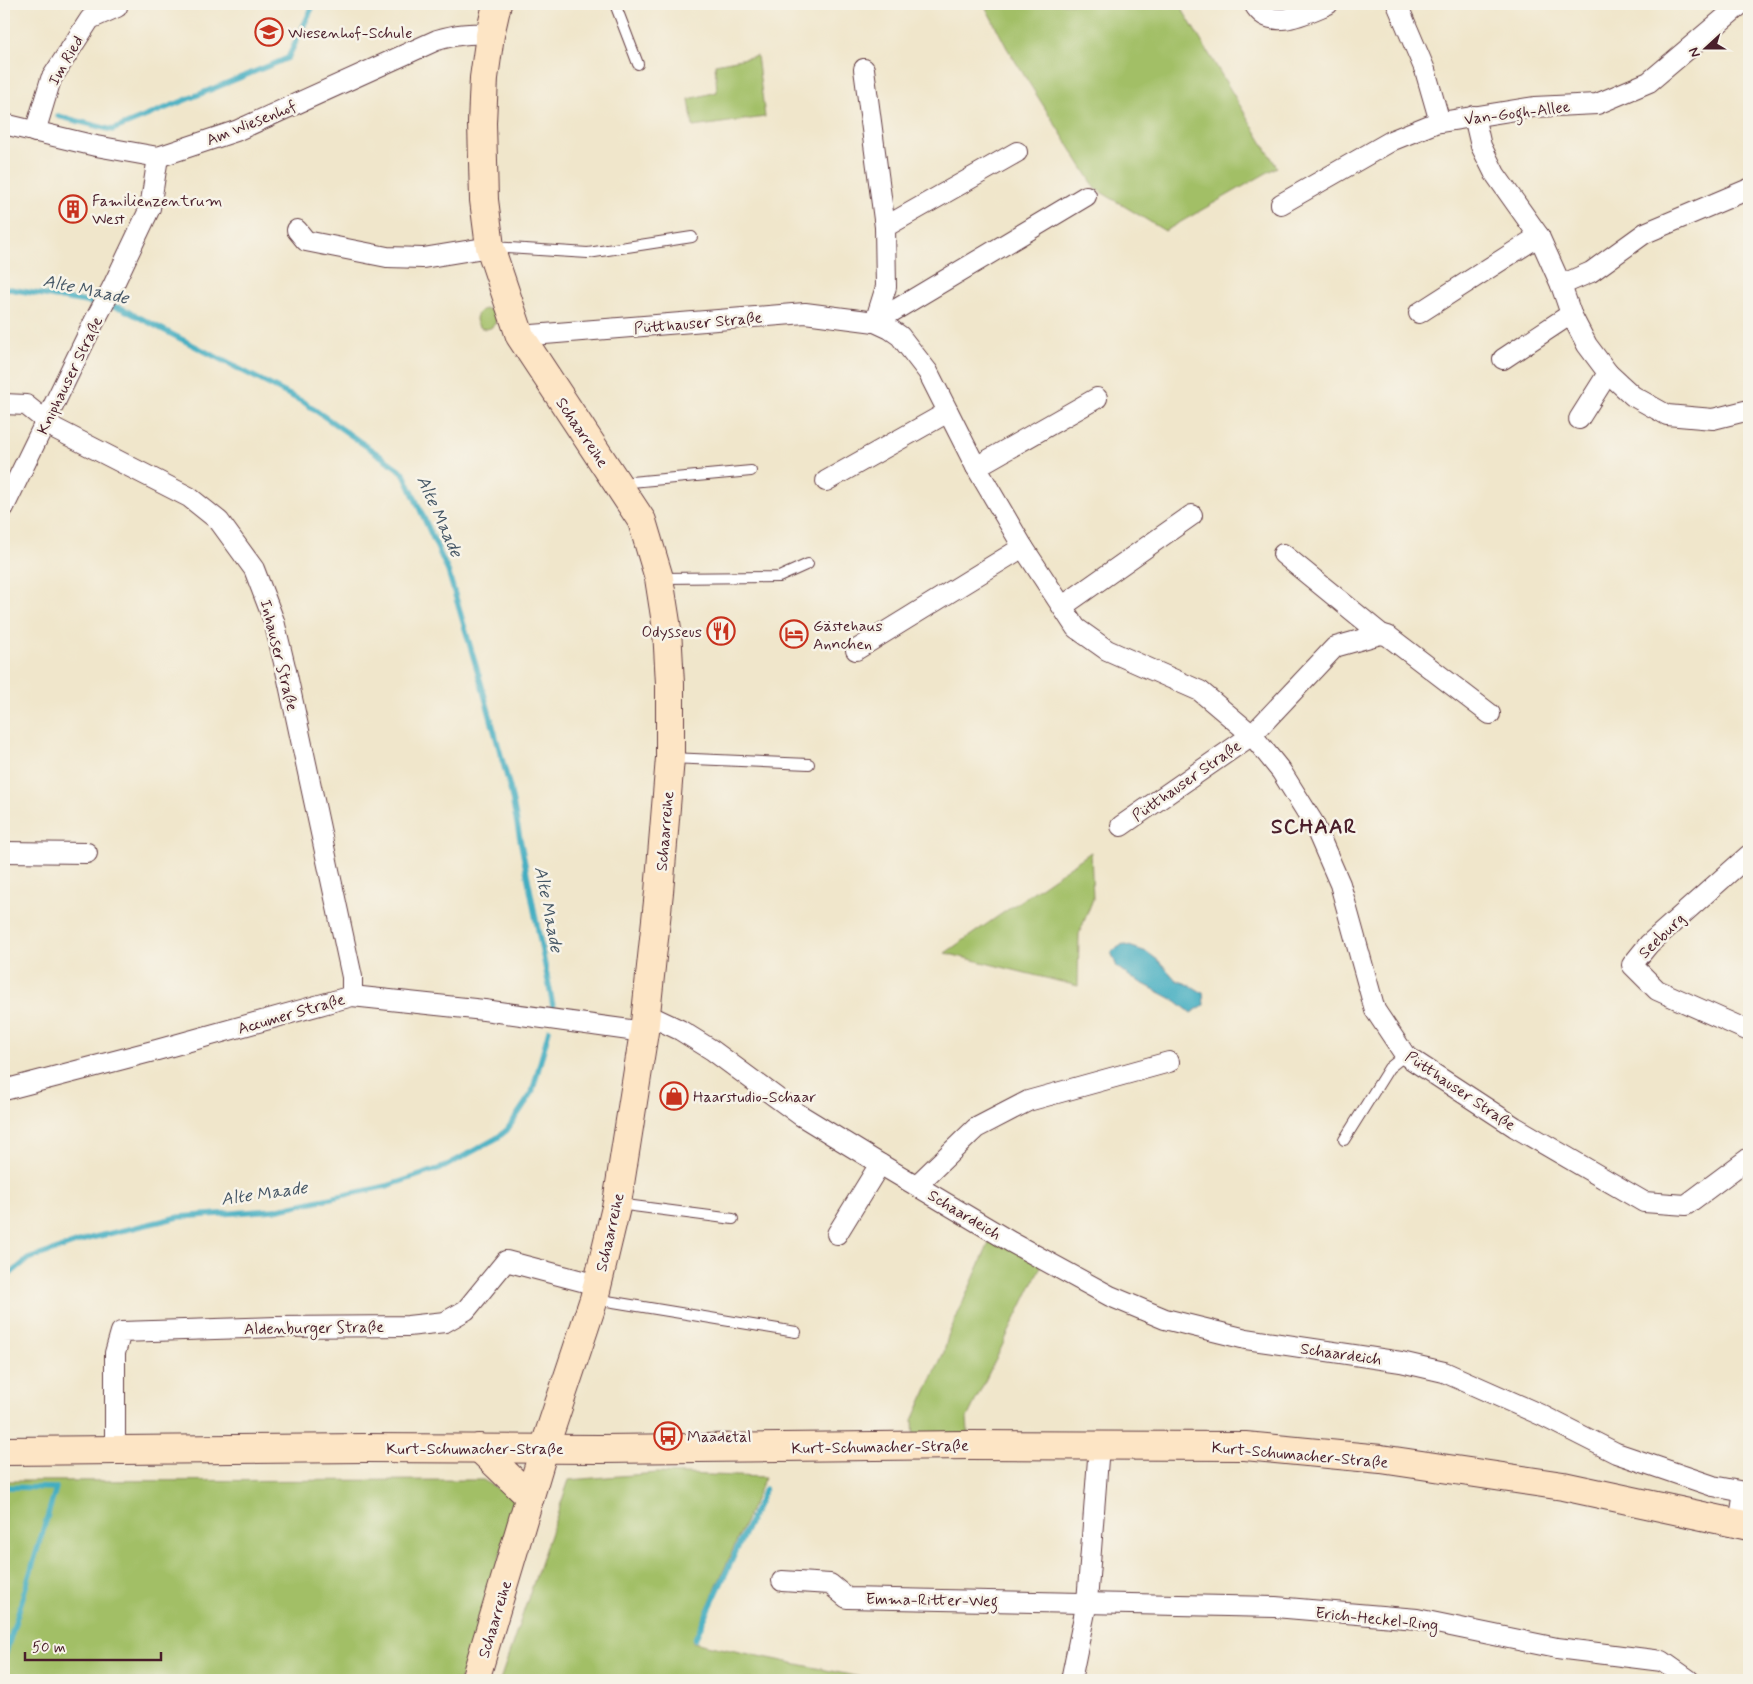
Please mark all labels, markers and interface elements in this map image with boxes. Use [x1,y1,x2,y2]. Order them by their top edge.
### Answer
school or university icon: Wiesenhof-Schule [254,17,284,47]
north arrow [1680,22,1730,72]
place label: Wiesenhof-Schule [288,23,412,44]
street label: Im Ried [44,32,89,89]
text: N [1685,45,1705,60]
street label: Am Wiesenhof [203,96,300,151]
street label: Van-Gogh-Allee [1463,96,1572,131]
place label: Familienzentrum West [92,191,222,230]
building icon: Familienzentrum West [58,194,88,224]
water label: Alte Maade [41,269,132,311]
street label: Pütthauser Straße [633,307,763,340]
street label: Kniphauser Straße [33,313,108,438]
street label: Schaarreihe [551,394,613,472]
water label: Alte Maade [410,472,468,562]
street label: Inhauser Straße [255,597,303,713]
restaurant icon: Odysseus [706,616,736,646]
place label: Gästehaus Annchen [813,616,883,655]
hotel icon: Gästehaus Annchen [779,619,809,649]
place label: Odysseus [641,622,702,643]
street label: Pütthauser Straße [1128,736,1246,827]
street label: Schaarreihe [652,790,679,872]
district label: SCHAAR [1271,813,1357,841]
water label: Alte Maade [528,864,568,955]
street label: Seeburg [1634,909,1690,963]
street label: Accumer Straße [235,989,348,1040]
street label: Pütthauser Straße [1401,1047,1520,1136]
shop icon: Haarstudio-Schaar [659,1081,689,1111]
place label: Haarstudio-Schaar [693,1087,816,1108]
water label: Alte Maade [219,1176,310,1212]
street label: Schaardeich [924,1185,1005,1245]
street label: Schaarreihe [591,1191,630,1274]
street label: Aldenburger Straße [244,1317,384,1341]
street label: Schaardeich [1299,1338,1383,1371]
bus stop icon: Maadetal [653,1421,683,1451]
place label: Maadetal [687,1427,751,1448]
street label: Kurt-Schumacher-Straße [791,1435,969,1460]
street label: Kurt-Schumacher-Straße [1211,1437,1389,1474]
street label: Kurt-Schumacher-Straße [386,1439,564,1460]
street label: Schaarreihe [474,1578,517,1661]
street label: Emma-Ritter-Weg [866,1589,998,1613]
street label: Erich-Heckel-Ring [1314,1603,1439,1637]
scale bar [25,1629,161,1661]
text: 50 m [32,1638,66,1658]

